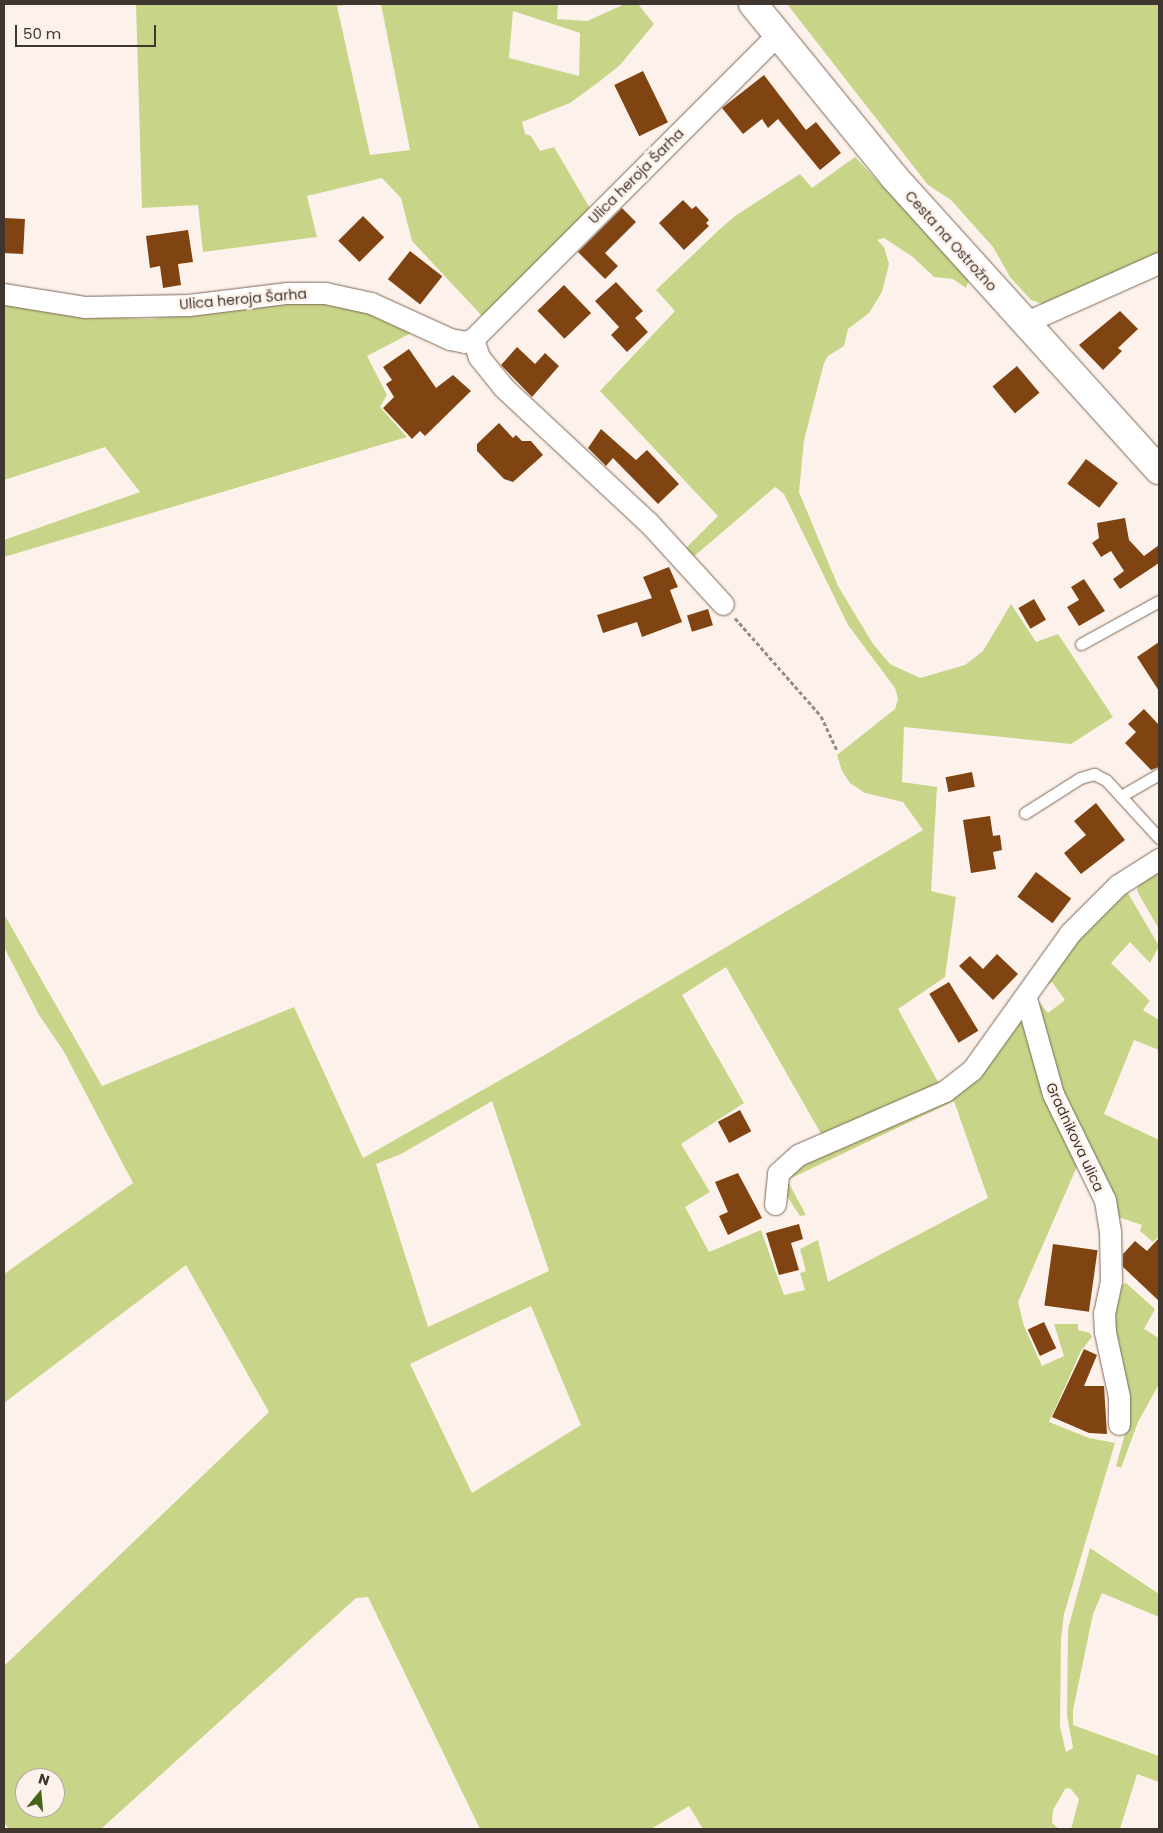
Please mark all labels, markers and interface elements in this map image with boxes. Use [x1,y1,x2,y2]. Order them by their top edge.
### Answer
scale bar [18,15,159,47]
text: 50 m [23,23,61,44]
street label: Ulica heroja Šarha [585,125,687,227]
street label: Cesta na Ostrožno [902,187,1000,295]
street label: Ulica heroja Šarha [179,285,307,313]
street label: Gradnikova ulica [1042,1080,1108,1194]
north arrow [15,1768,65,1818]
text: N [36,1769,52,1791]

